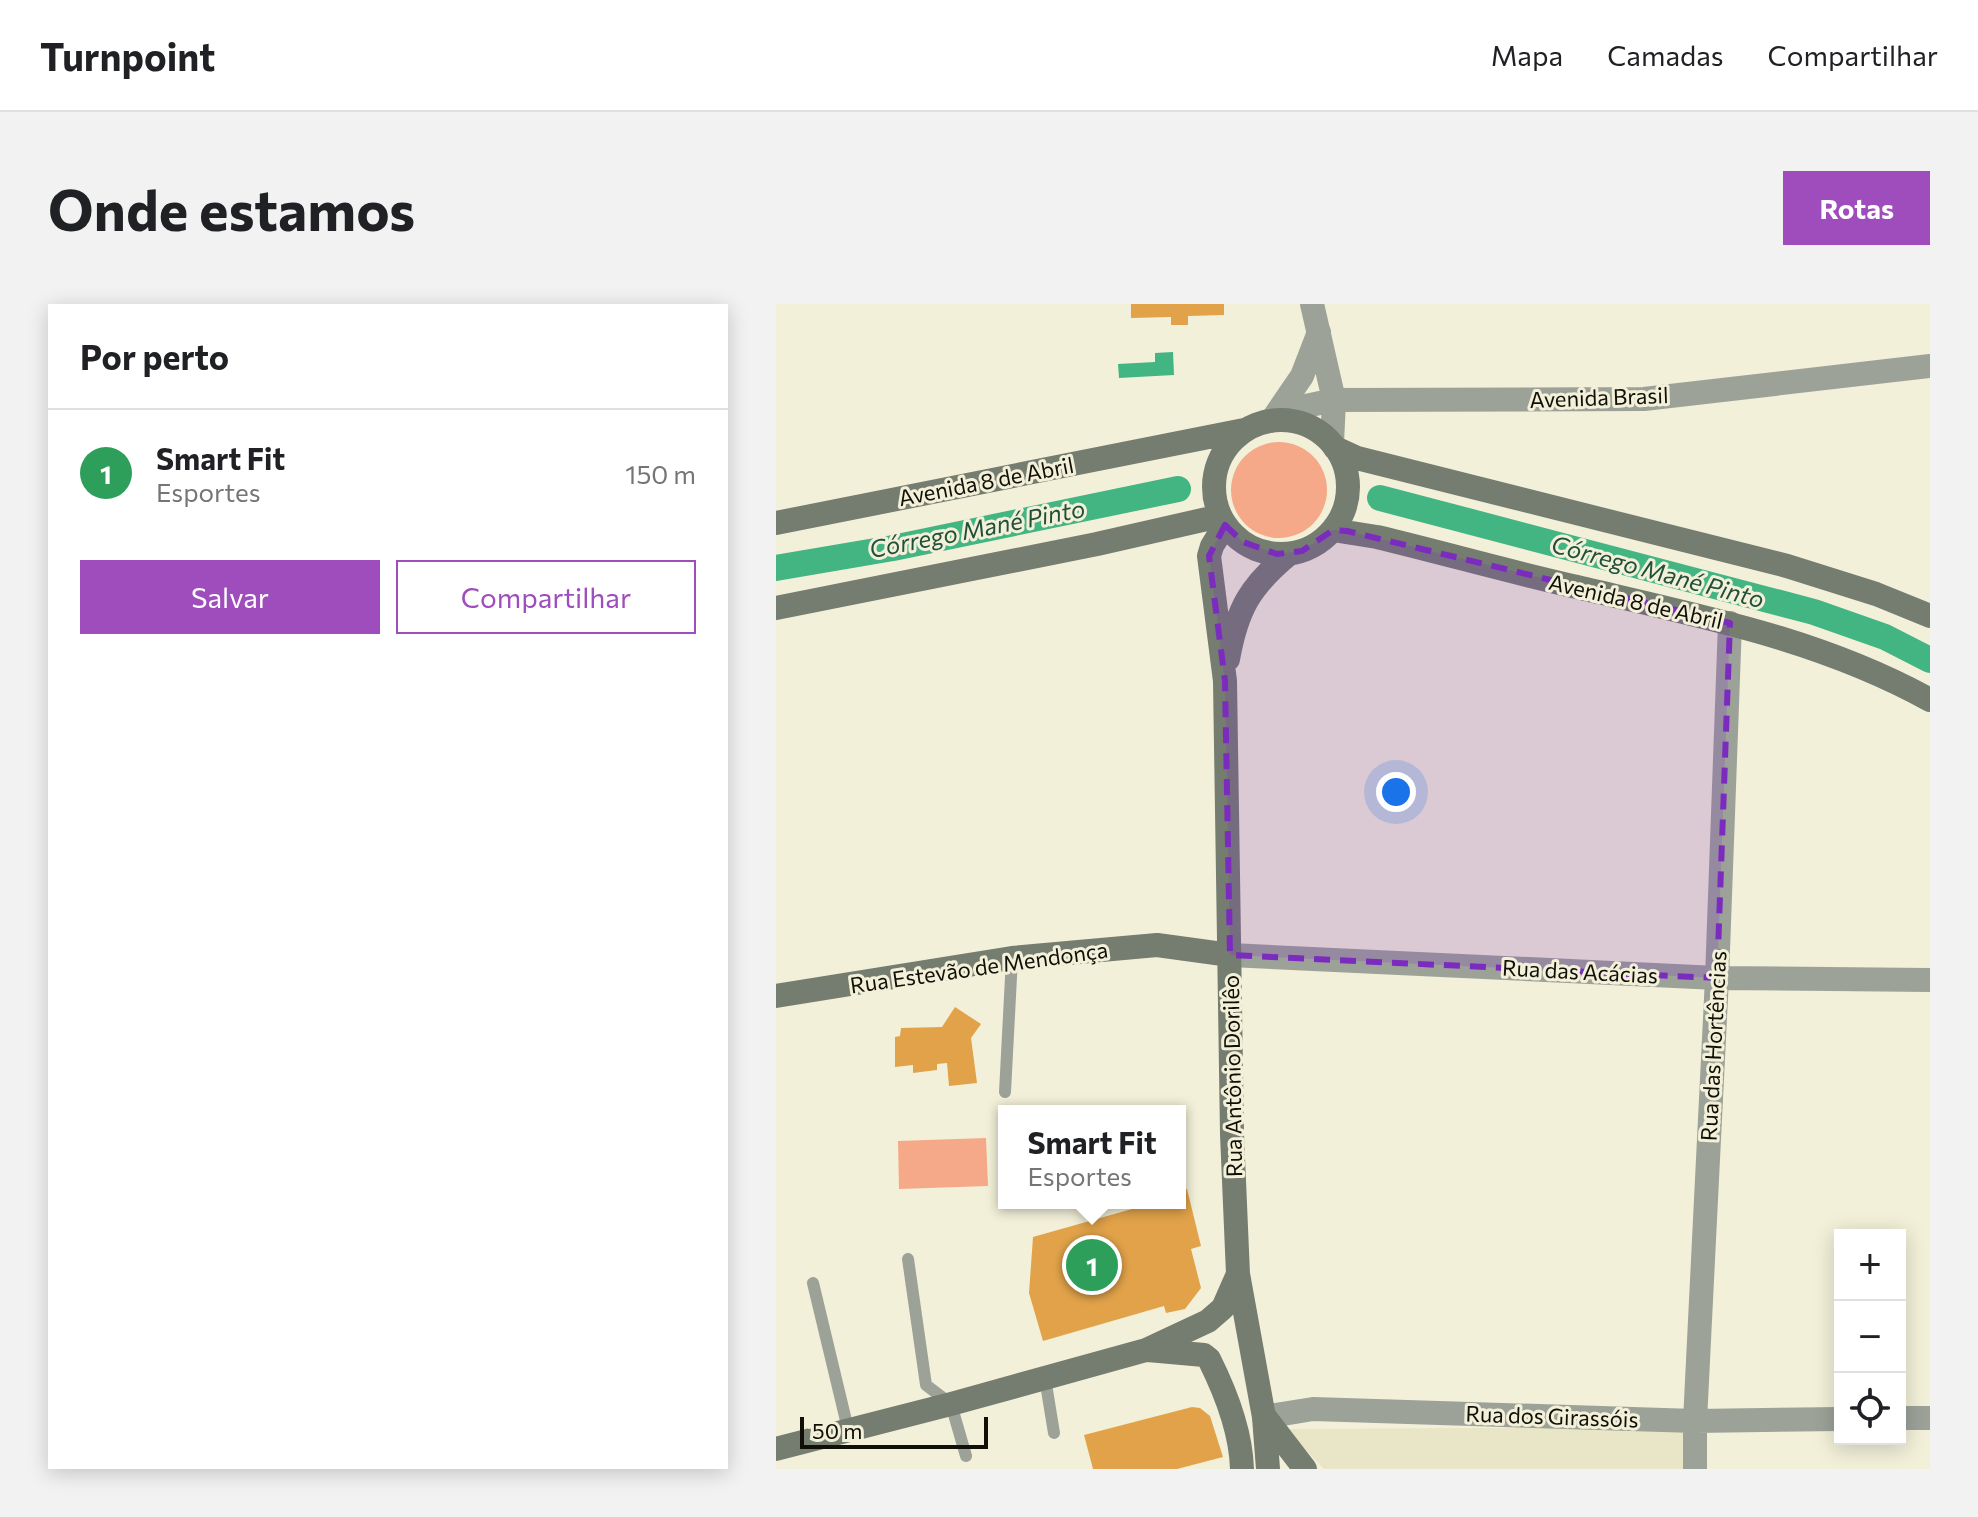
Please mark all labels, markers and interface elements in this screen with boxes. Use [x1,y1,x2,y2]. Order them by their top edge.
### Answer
text: Turnpoint [40,32,215,79]
text: Mapa [1491,38,1563,72]
text: Camadas [1607,38,1724,72]
text: Compartilhar [1768,38,1938,72]
button: Rotas [1783,171,1930,245]
text: Onde estamos [48,174,415,243]
text: Por perto [80,335,229,377]
street label: Avenida Brasil [1529,381,1669,413]
text: Smart Fit [156,439,285,476]
street label: Avenida 8 de Abril [896,451,1076,511]
text: 1 [100,458,112,489]
text: 150 m [625,458,696,489]
text: Esportes [156,476,261,507]
water label: Córrego Mané Pinto [867,493,1087,563]
water label: Córrego Mané Pinto [1548,529,1768,613]
button: Salvar [80,560,380,634]
button: Compartilhar [396,560,696,634]
street label: Avenida 8 de Abril [1546,568,1726,634]
your location [1376,772,1416,812]
street label: Rua Estevão de Mendonça [848,936,1110,998]
street label: Rua das Hortências [1695,950,1731,1142]
street label: Rua das Acácias [1501,953,1659,989]
street label: Rua Antônio Dorilêo [1217,975,1247,1177]
popup [998,1105,1186,1209]
text: Smart Fit [1027,1123,1157,1160]
text: Esportes [1027,1160,1132,1191]
map controls [1834,1229,1906,1445]
button: + [1834,1229,1906,1301]
pin: 1 [1066,1235,1118,1295]
button: − [1834,1301,1906,1373]
button: locate [1834,1373,1906,1445]
street label: Rua dos Girassóis [1465,1399,1639,1433]
scale bar [800,1413,988,1449]
text: 50 m [812,1417,862,1444]

